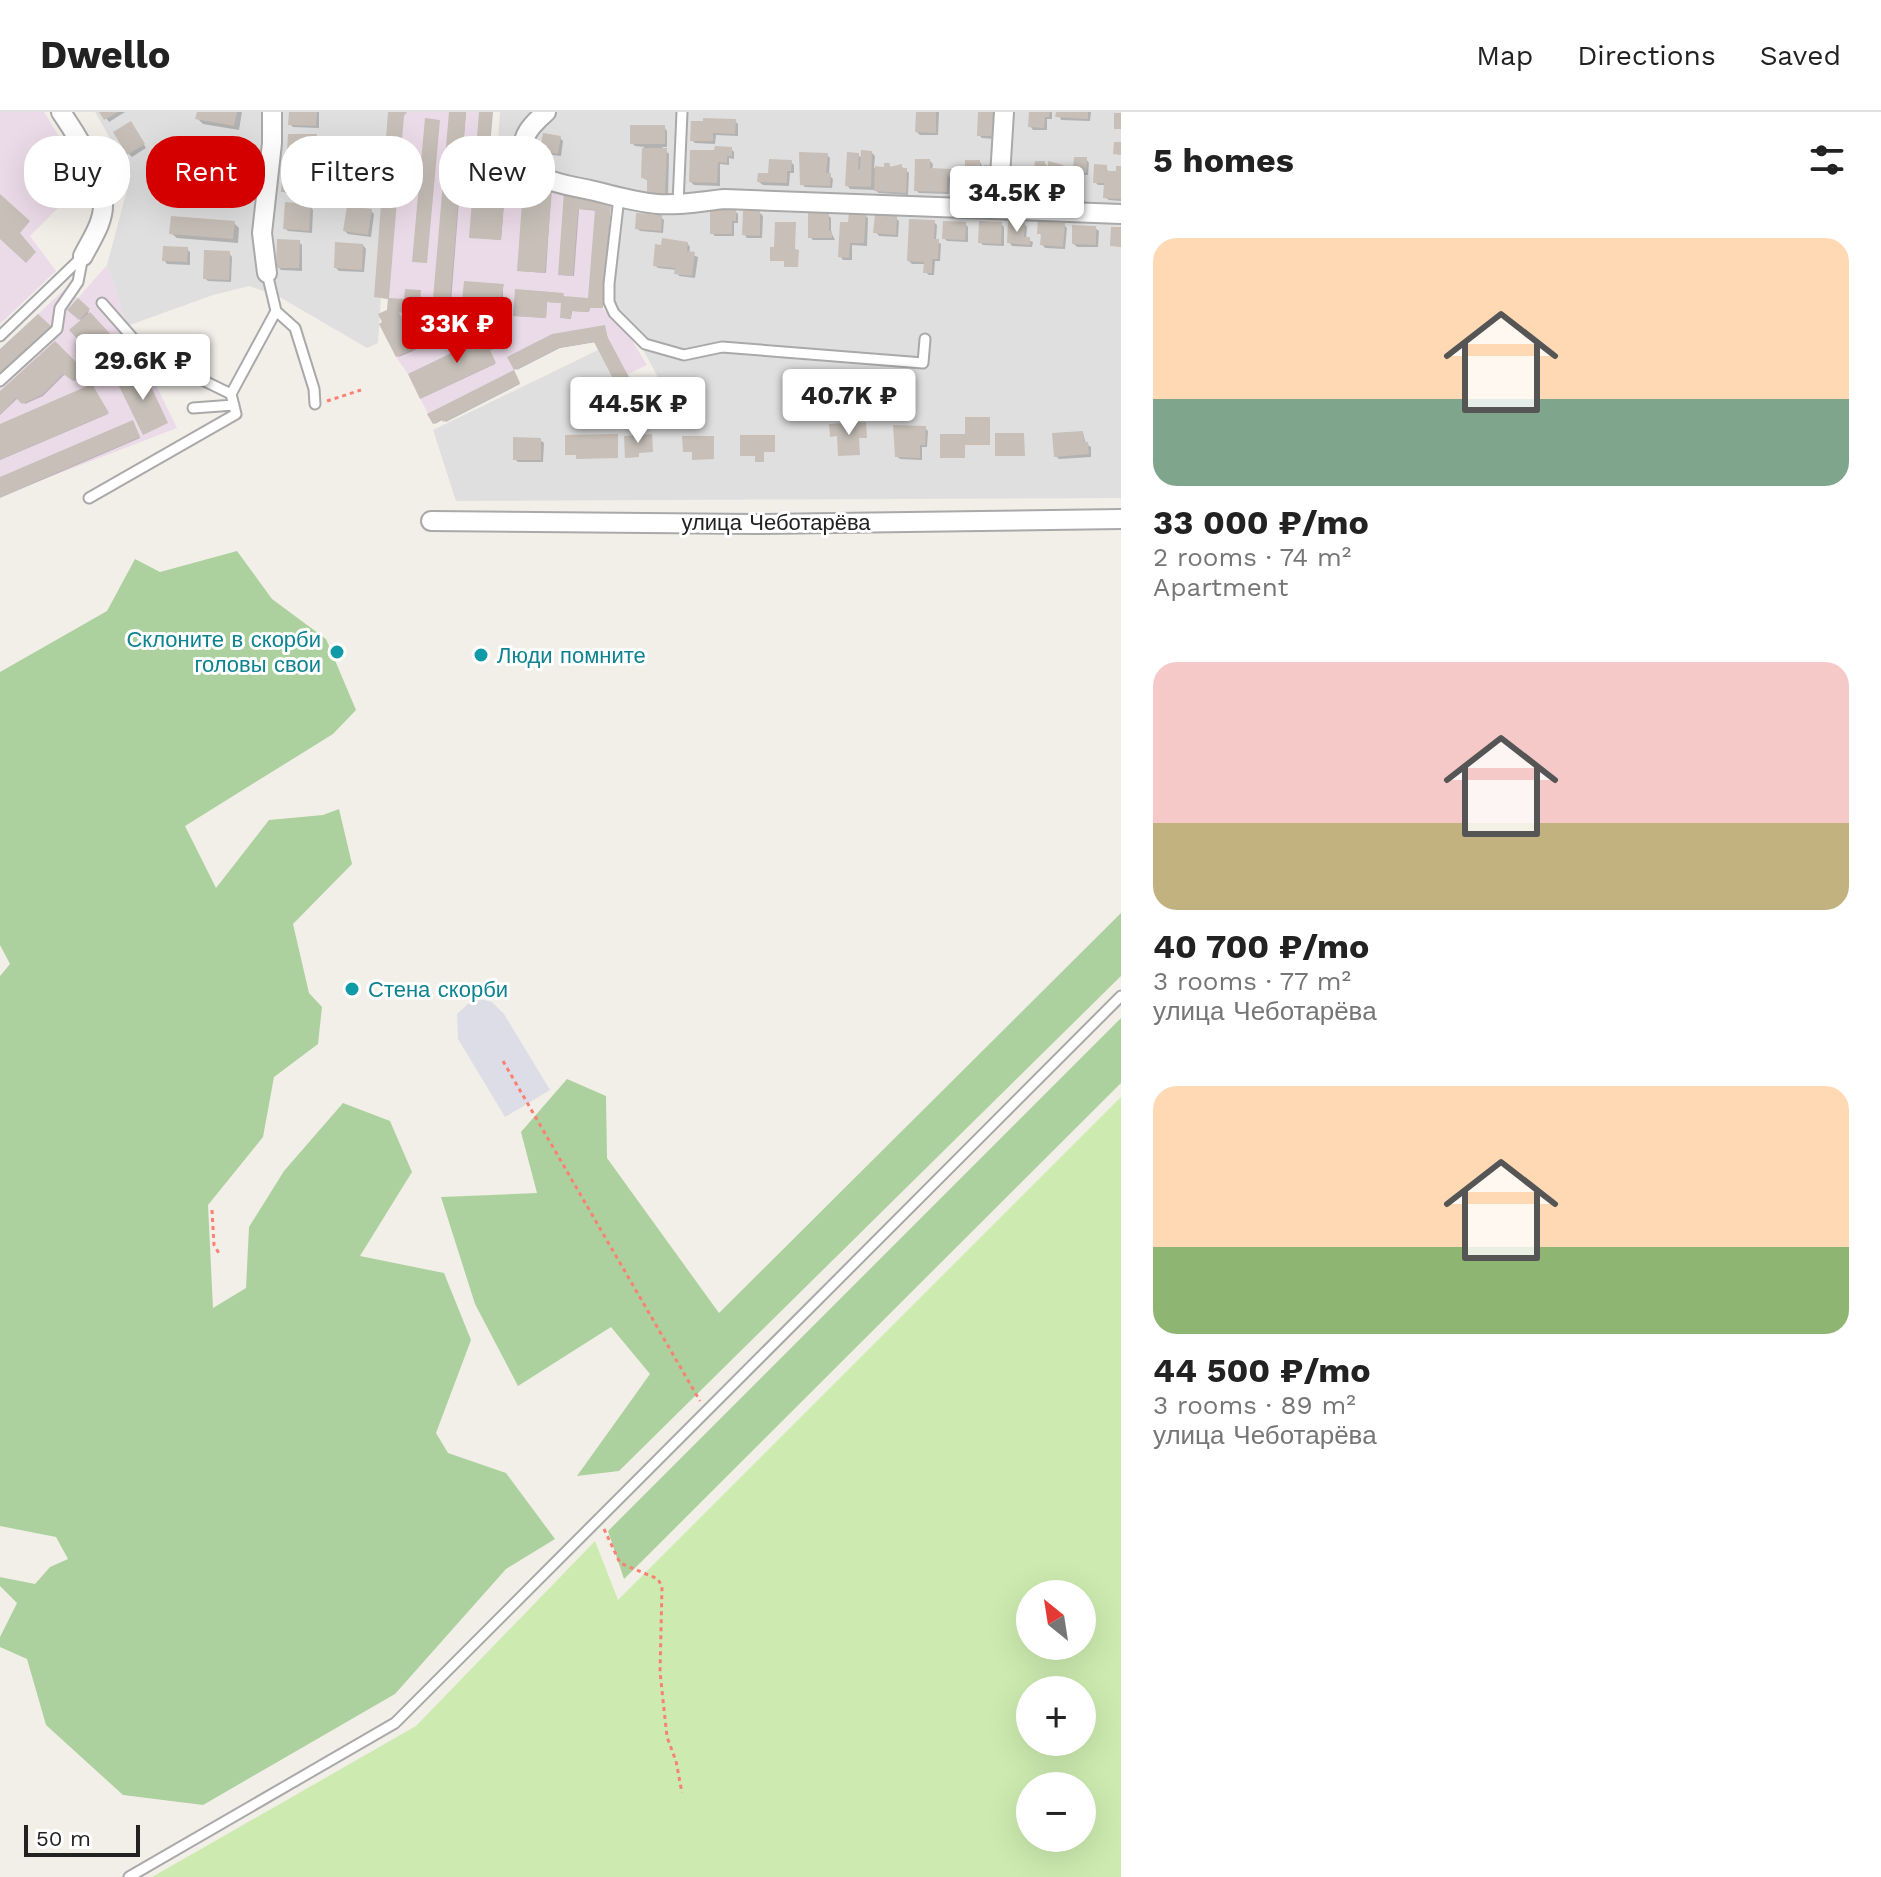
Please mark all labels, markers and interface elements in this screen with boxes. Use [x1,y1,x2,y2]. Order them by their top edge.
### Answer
text: Dwello [40,33,170,77]
text: Map [1476,39,1533,72]
text: Directions [1577,39,1716,72]
text: Saved [1760,39,1841,72]
chip: Buy [24,136,130,208]
chip: Rent [146,136,265,208]
chip: Filters [281,136,423,208]
chip: New [439,136,555,208]
icon: filters [1805,138,1849,182]
text: 5 homes [1153,140,1294,180]
pin: 34.5K ₽ [943,166,1091,234]
text: 34.5K ₽ [968,177,1066,207]
icon: home [1429,290,1573,434]
pin: 33K ₽ [401,297,513,365]
text: 33K ₽ [420,308,494,338]
pin: 29.6K ₽ [69,334,217,402]
text: 29.6K ₽ [94,345,192,375]
pin: 40.7K ₽ [775,369,923,437]
pin: 44.5K ₽ [564,377,712,445]
text: 40.7K ₽ [801,380,897,410]
text: 44.5K ₽ [588,388,688,418]
text: 33 000 ₽/mo [1153,502,1369,542]
street label: улица Чеботарёва [681,510,871,535]
text: 2 rooms · 74 m² [1153,542,1351,572]
text: Apartment [1153,572,1289,602]
place label: Склоните в скорби головы свои [126,627,321,677]
marker: Склоните в скорби головы свои [328,643,346,661]
place label: Люди помните [497,643,646,668]
marker: Люди помните [472,646,490,664]
icon: home [1429,714,1573,858]
text: 40 700 ₽/mo [1153,926,1369,966]
text: 3 rooms · 77 m² [1153,966,1351,996]
place label: Стена скорби [368,977,508,1002]
marker: Стена скорби [343,980,361,998]
text: улица Чеботарёва [1153,996,1377,1026]
icon: home [1429,1138,1573,1282]
text: 44 500 ₽/mo [1153,1350,1371,1390]
text: 3 rooms · 89 m² [1153,1390,1356,1420]
text: улица Чеботарёва [1153,1420,1377,1450]
north arrow [1016,1580,1096,1660]
map controls [1016,1580,1096,1852]
button: + [1016,1676,1096,1756]
button: − [1016,1772,1096,1852]
scale bar [24,1821,140,1857]
text: 50 m [36,1826,91,1851]

